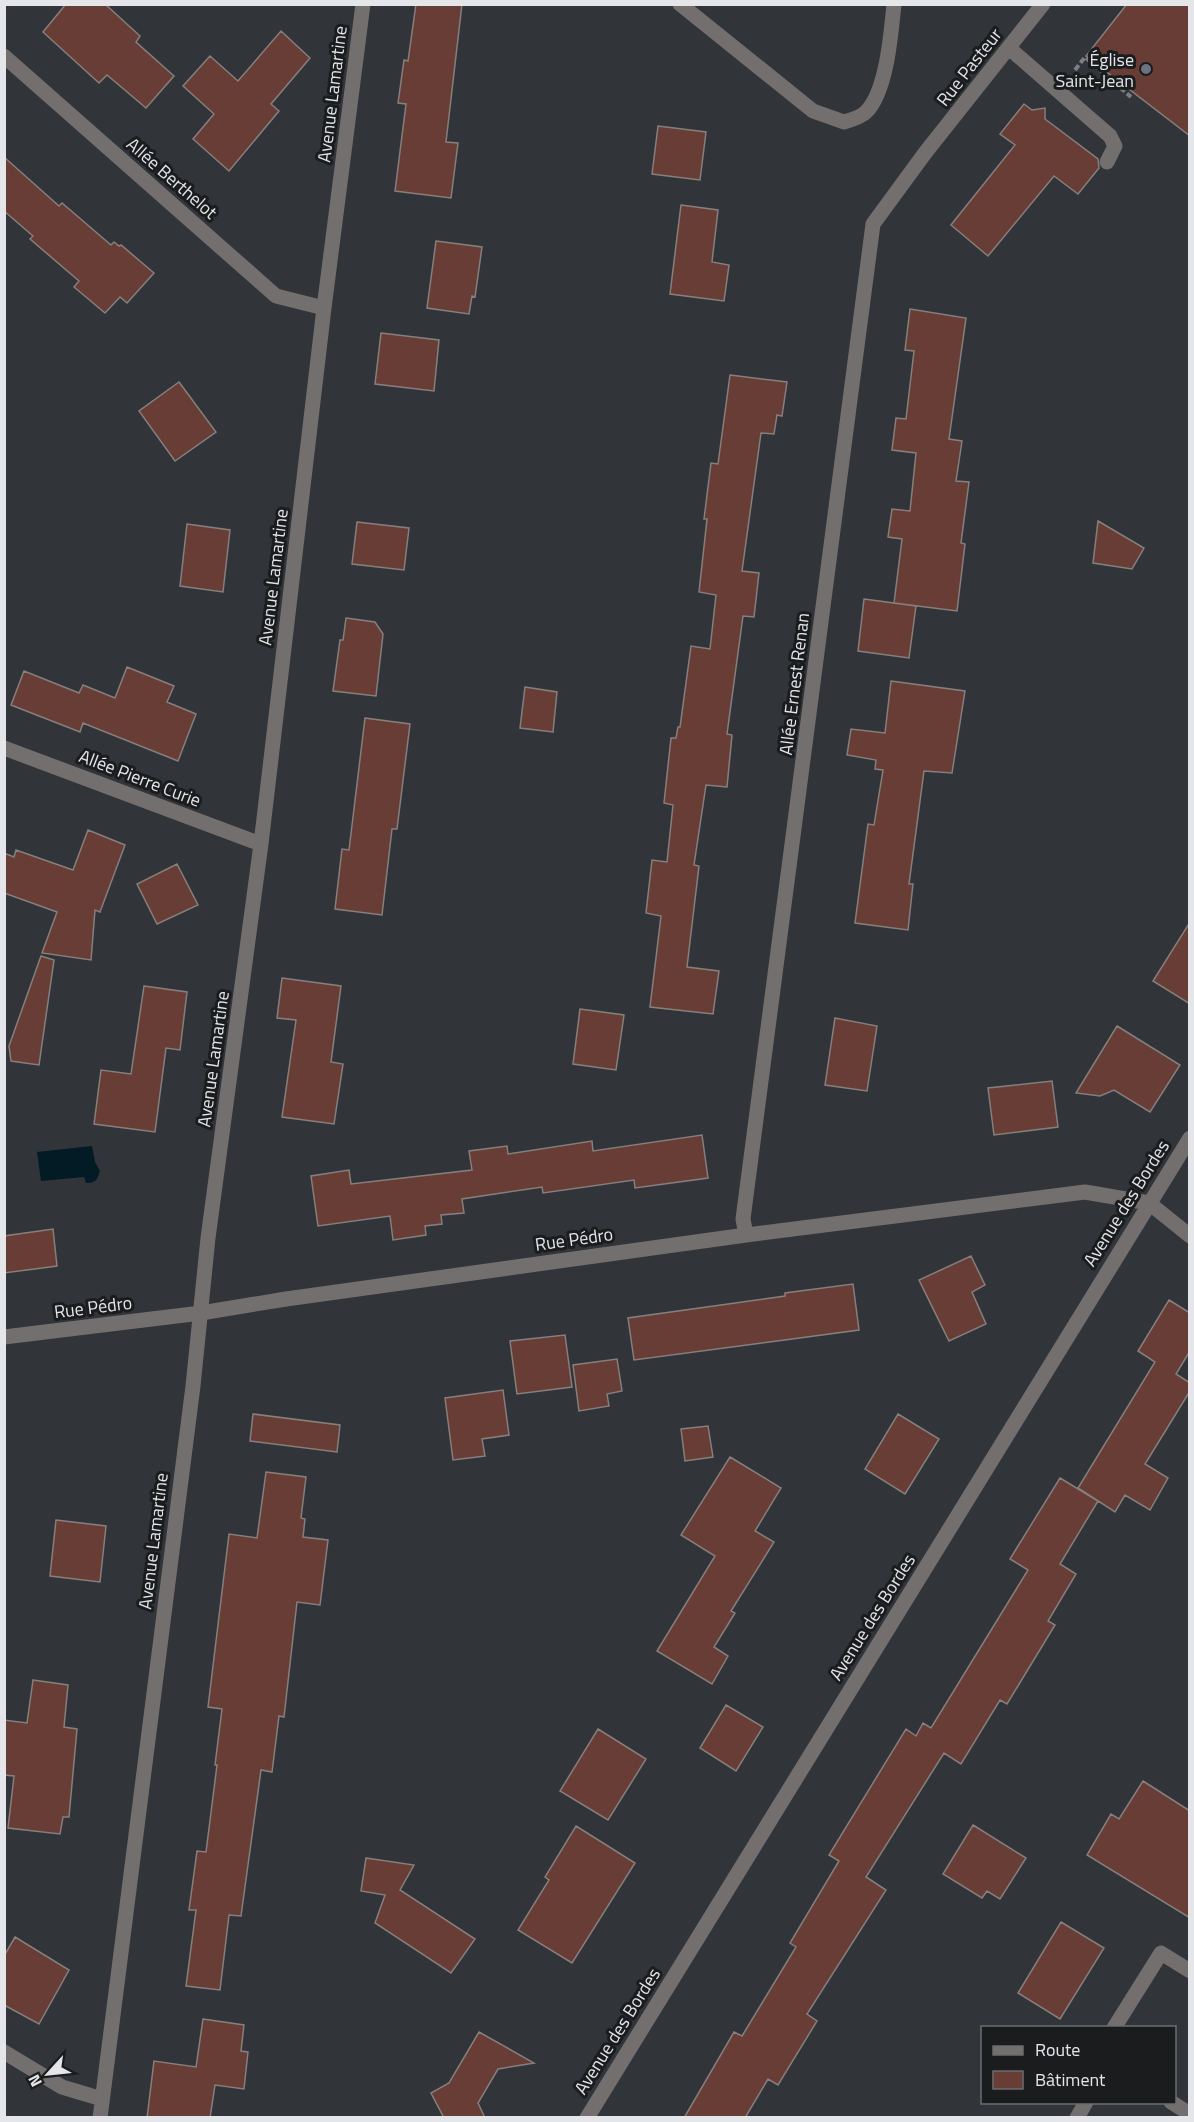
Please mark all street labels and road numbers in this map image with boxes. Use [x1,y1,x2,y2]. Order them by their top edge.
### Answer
street label: Rue Pasteur [930,22,1008,112]
street label: Avenue Lamartine [310,24,354,164]
street label: Allée Berthelot [121,131,224,226]
street label: Avenue Lamartine [251,507,295,647]
street label: Allée Ernest Renan [772,611,816,757]
street label: Allée Pierre Curie [75,742,205,814]
street label: Avenue Lamartine [190,989,236,1129]
street label: Avenue des Bordes [1076,1134,1176,1272]
street label: Rue Pédro [533,1220,615,1258]
street label: Rue Pédro [52,1289,134,1325]
street label: Avenue Lamartine [131,1471,175,1611]
street label: Avenue des Bordes [822,1548,922,1686]
street label: Avenue des Bordes [567,1962,667,2100]

